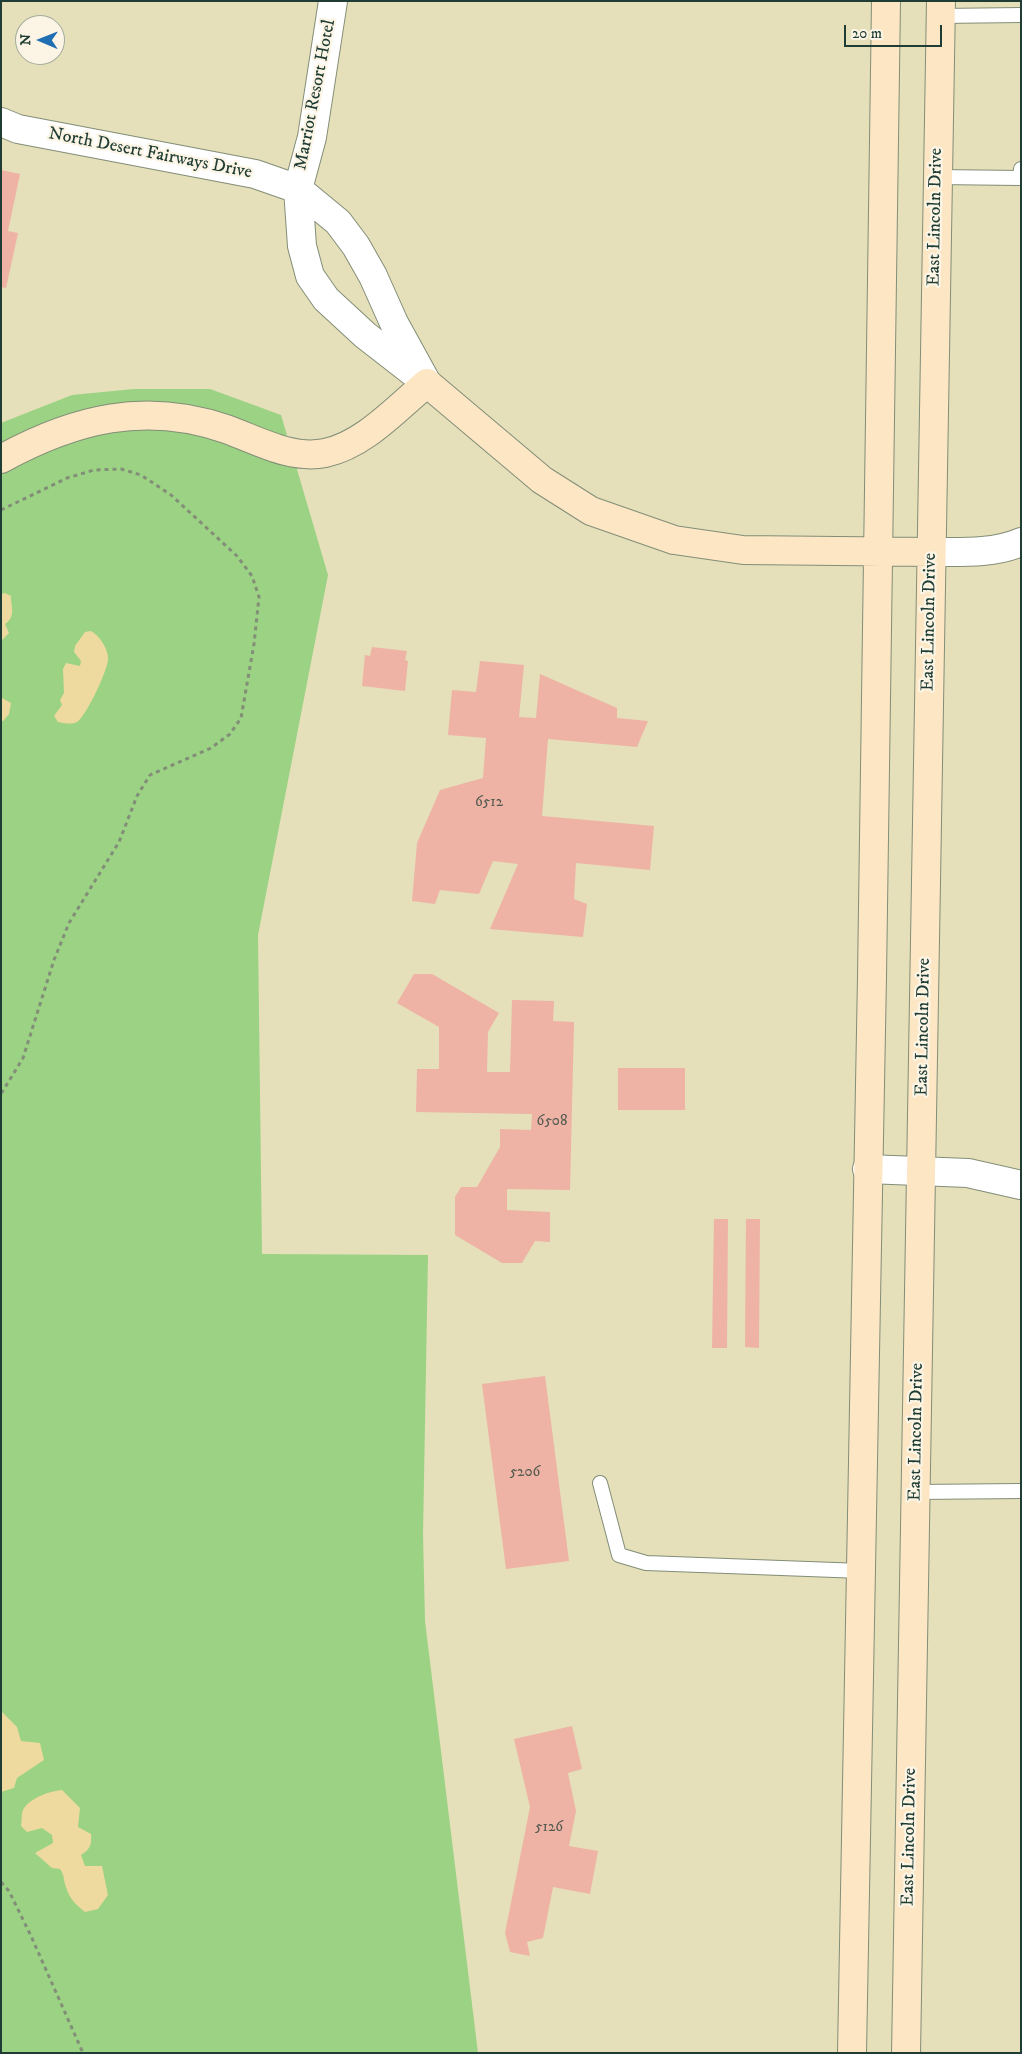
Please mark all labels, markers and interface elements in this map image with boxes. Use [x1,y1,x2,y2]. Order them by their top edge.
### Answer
north arrow [15,15,65,65]
scale bar [847,15,944,47]
street label: Marriot Resort Hotel [291,18,341,172]
text: 20 m [852,24,882,43]
text: N [17,34,35,46]
street label: North Desert Fairways Drive [46,124,254,184]
street label: East Lincoln Drive [924,148,948,286]
street label: East Lincoln Drive [918,553,942,691]
house number: 6512 [475,794,503,812]
street label: East Lincoln Drive [912,958,936,1096]
house number: 6508 [537,1113,567,1131]
street label: East Lincoln Drive [905,1363,929,1501]
house number: 5206 [510,1464,540,1482]
street label: East Lincoln Drive [898,1768,922,1906]
house number: 5126 [535,1819,563,1837]

